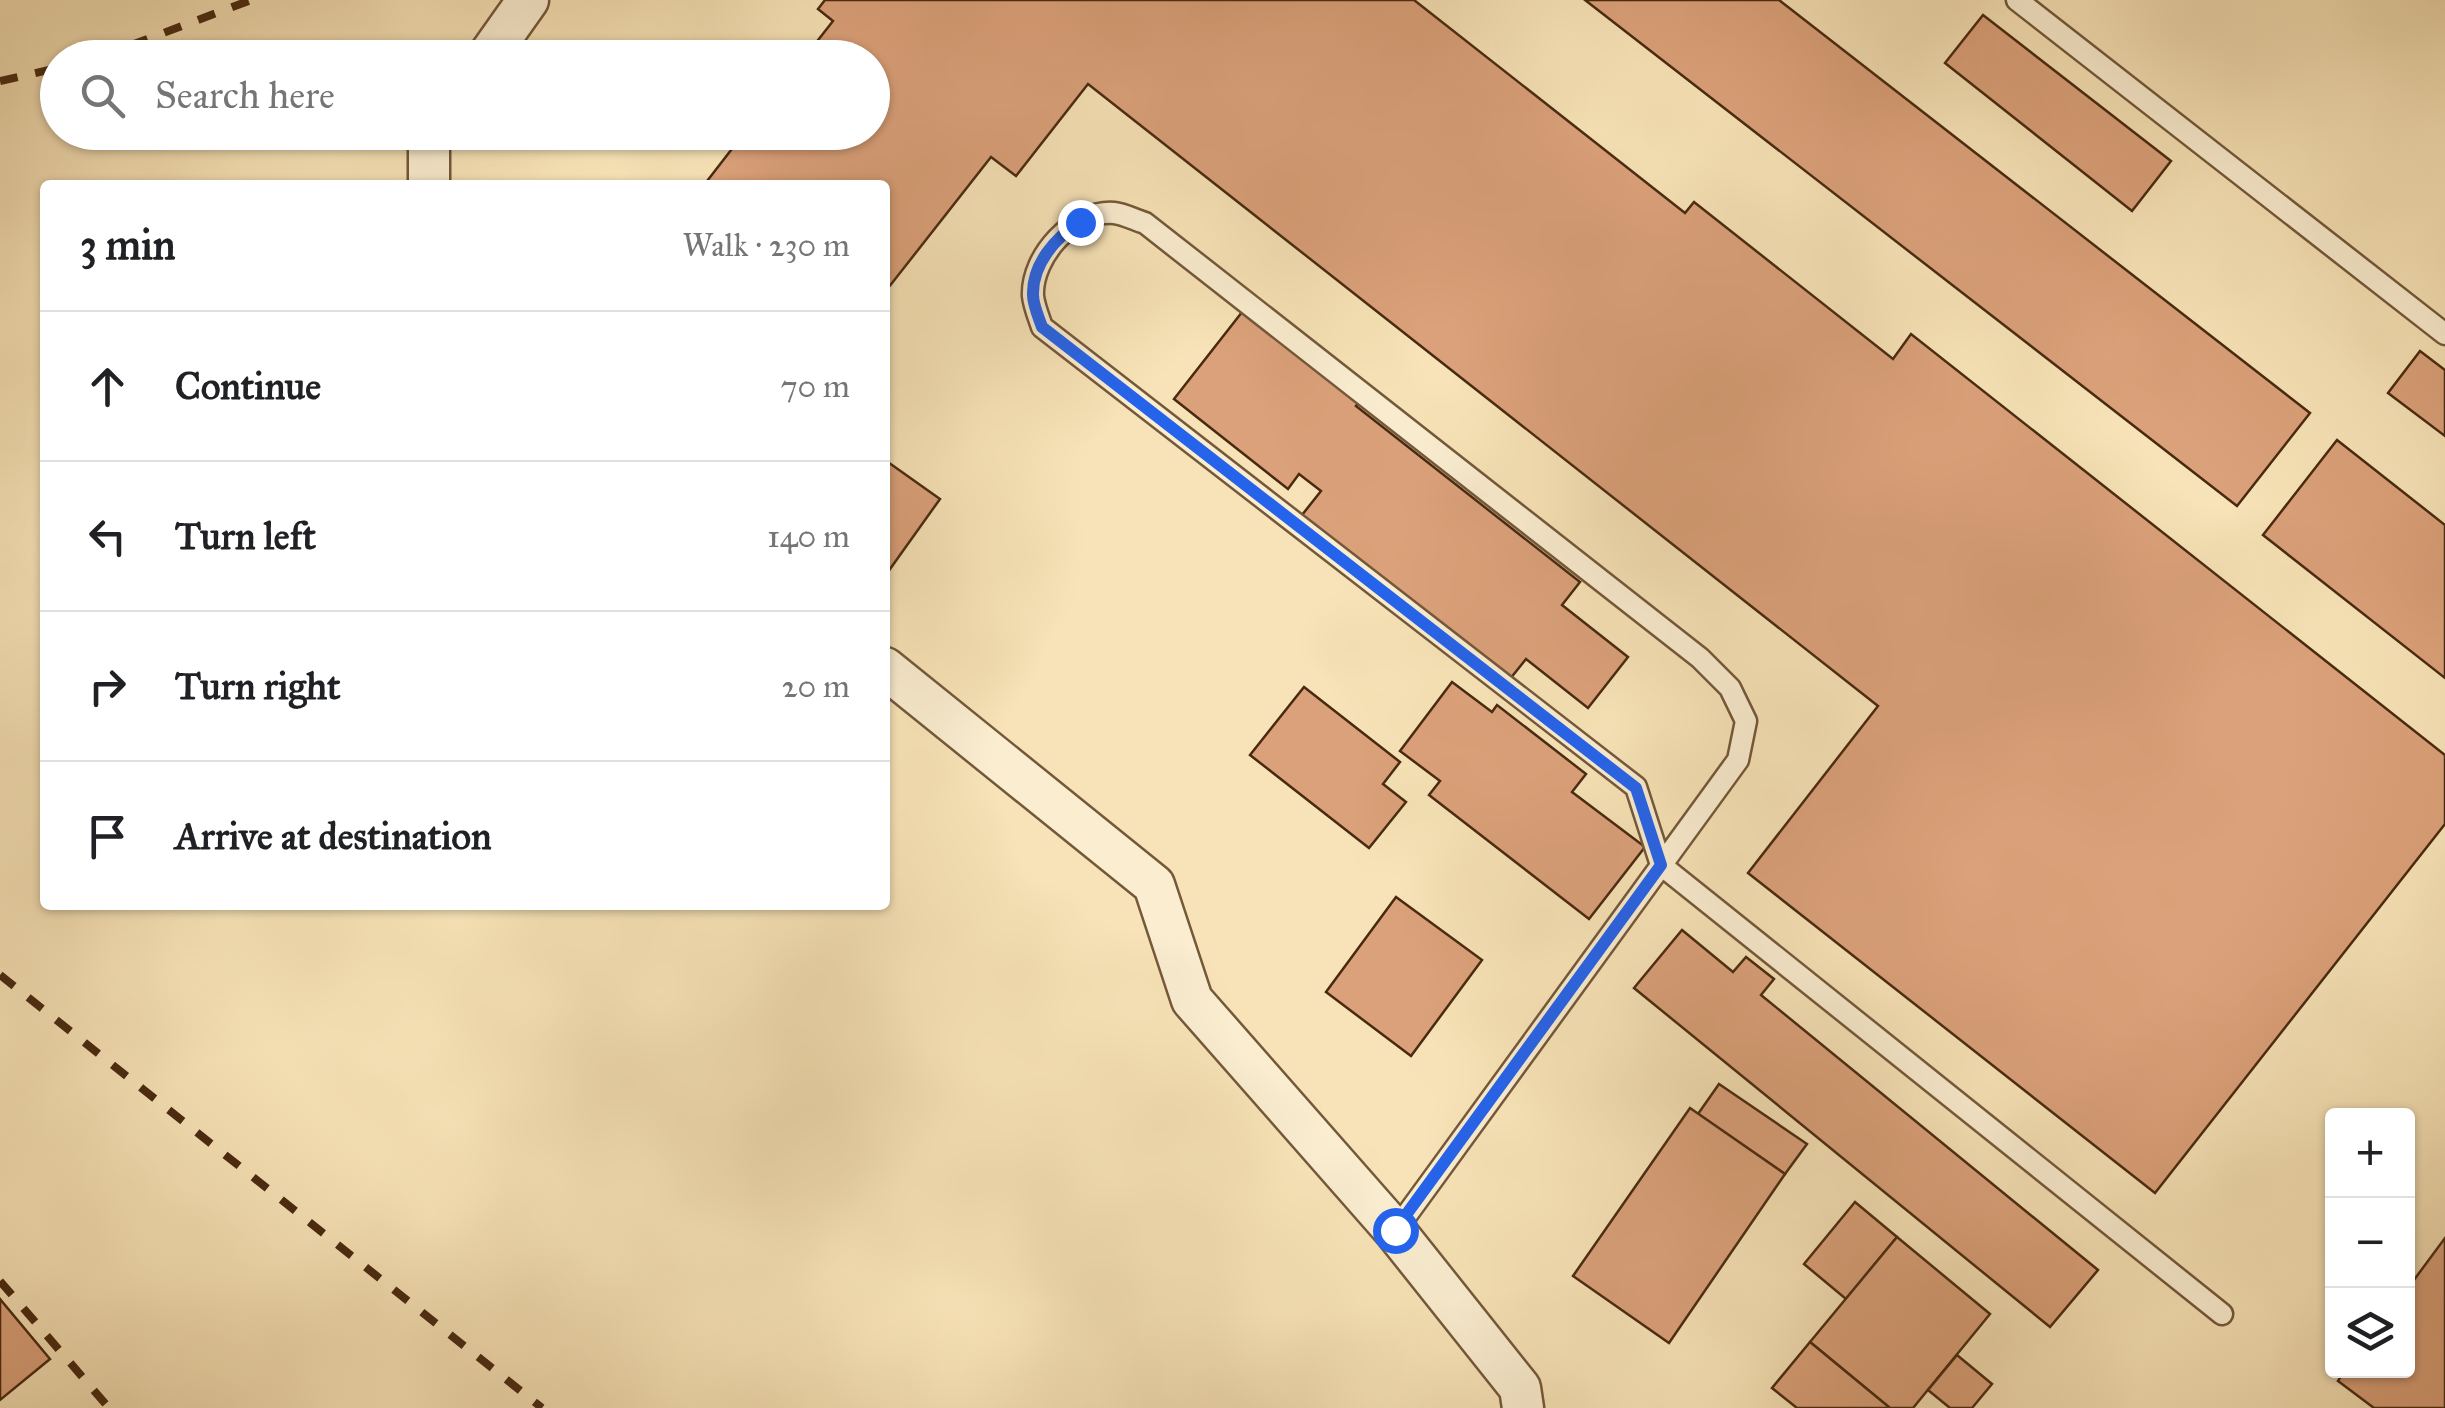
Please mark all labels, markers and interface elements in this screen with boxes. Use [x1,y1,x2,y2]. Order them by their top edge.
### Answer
search box [40,40,890,150]
icon: search [75,68,130,123]
text: Search here [155,72,335,118]
route end [1058,200,1104,246]
text: 3 min [80,219,175,271]
text: Walk · 230 m [682,226,850,265]
icon: ahead [80,359,135,414]
text: Continue [175,363,321,409]
text: 70 m [781,367,850,406]
icon: left [80,509,135,564]
text: Turn left [175,513,316,559]
text: 140 m [767,517,850,556]
icon: right [80,659,135,714]
text: Turn right [175,663,341,709]
text: 20 m [782,667,850,706]
icon: arrive [80,809,135,864]
text: Arrive at destination [175,813,492,859]
map controls [2325,1108,2415,1378]
button: + [2325,1108,2415,1198]
button: − [2325,1198,2415,1288]
route start [1373,1208,1419,1254]
button: layers [2325,1288,2415,1378]

